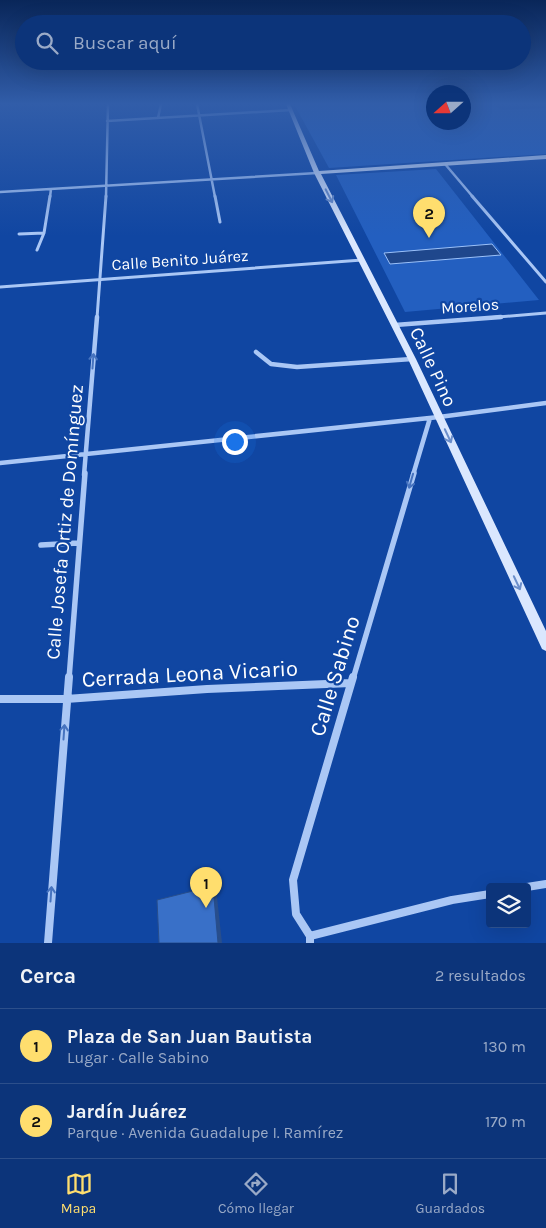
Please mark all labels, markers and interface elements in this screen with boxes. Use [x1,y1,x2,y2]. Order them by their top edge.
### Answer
search box [15,15,531,70]
icon: search [33,29,61,57]
text: Buscar aquí [73,32,177,54]
north arrow [426,85,471,130]
one-way arrow [325,188,334,203]
pin: 2 [413,197,445,238]
street label: Calle Benito Juárez [111,246,249,274]
street label: Morelos [440,295,500,317]
street label: Calle Pino [405,324,461,410]
one-way arrow [88,353,97,369]
street label: Calle Josefa Ortiz de Domínguez [42,384,88,660]
one-way arrow [443,428,453,443]
your location [222,429,248,455]
one-way arrow [406,473,415,489]
one-way arrow [512,575,522,590]
street label: Calle Sabino [304,613,366,739]
street label: Cerrada Leona Vicario [81,655,299,693]
one-way arrow [59,725,68,741]
pin: 1 [190,867,222,908]
map controls [486,883,531,928]
button: layers [486,883,531,928]
one-way arrow [47,887,56,903]
text: Cerca [20,964,76,988]
text: 2 resultados [435,966,526,985]
text: Plaza de San Juan Bautista [67,1026,312,1048]
text: 1 [33,1037,39,1056]
text: 130 m [483,1037,526,1056]
text: Lugar · Calle Sabino [67,1048,209,1067]
text: Jardín Juárez [67,1101,187,1123]
text: 2 [31,1112,41,1131]
text: 170 m [485,1112,526,1131]
text: Parque · Avenida Guadalupe I. Ramírez [67,1123,343,1142]
tab: Mapa [61,1170,96,1217]
tab: Cómo llegar [218,1170,294,1217]
tab: Guardados [416,1170,485,1217]

